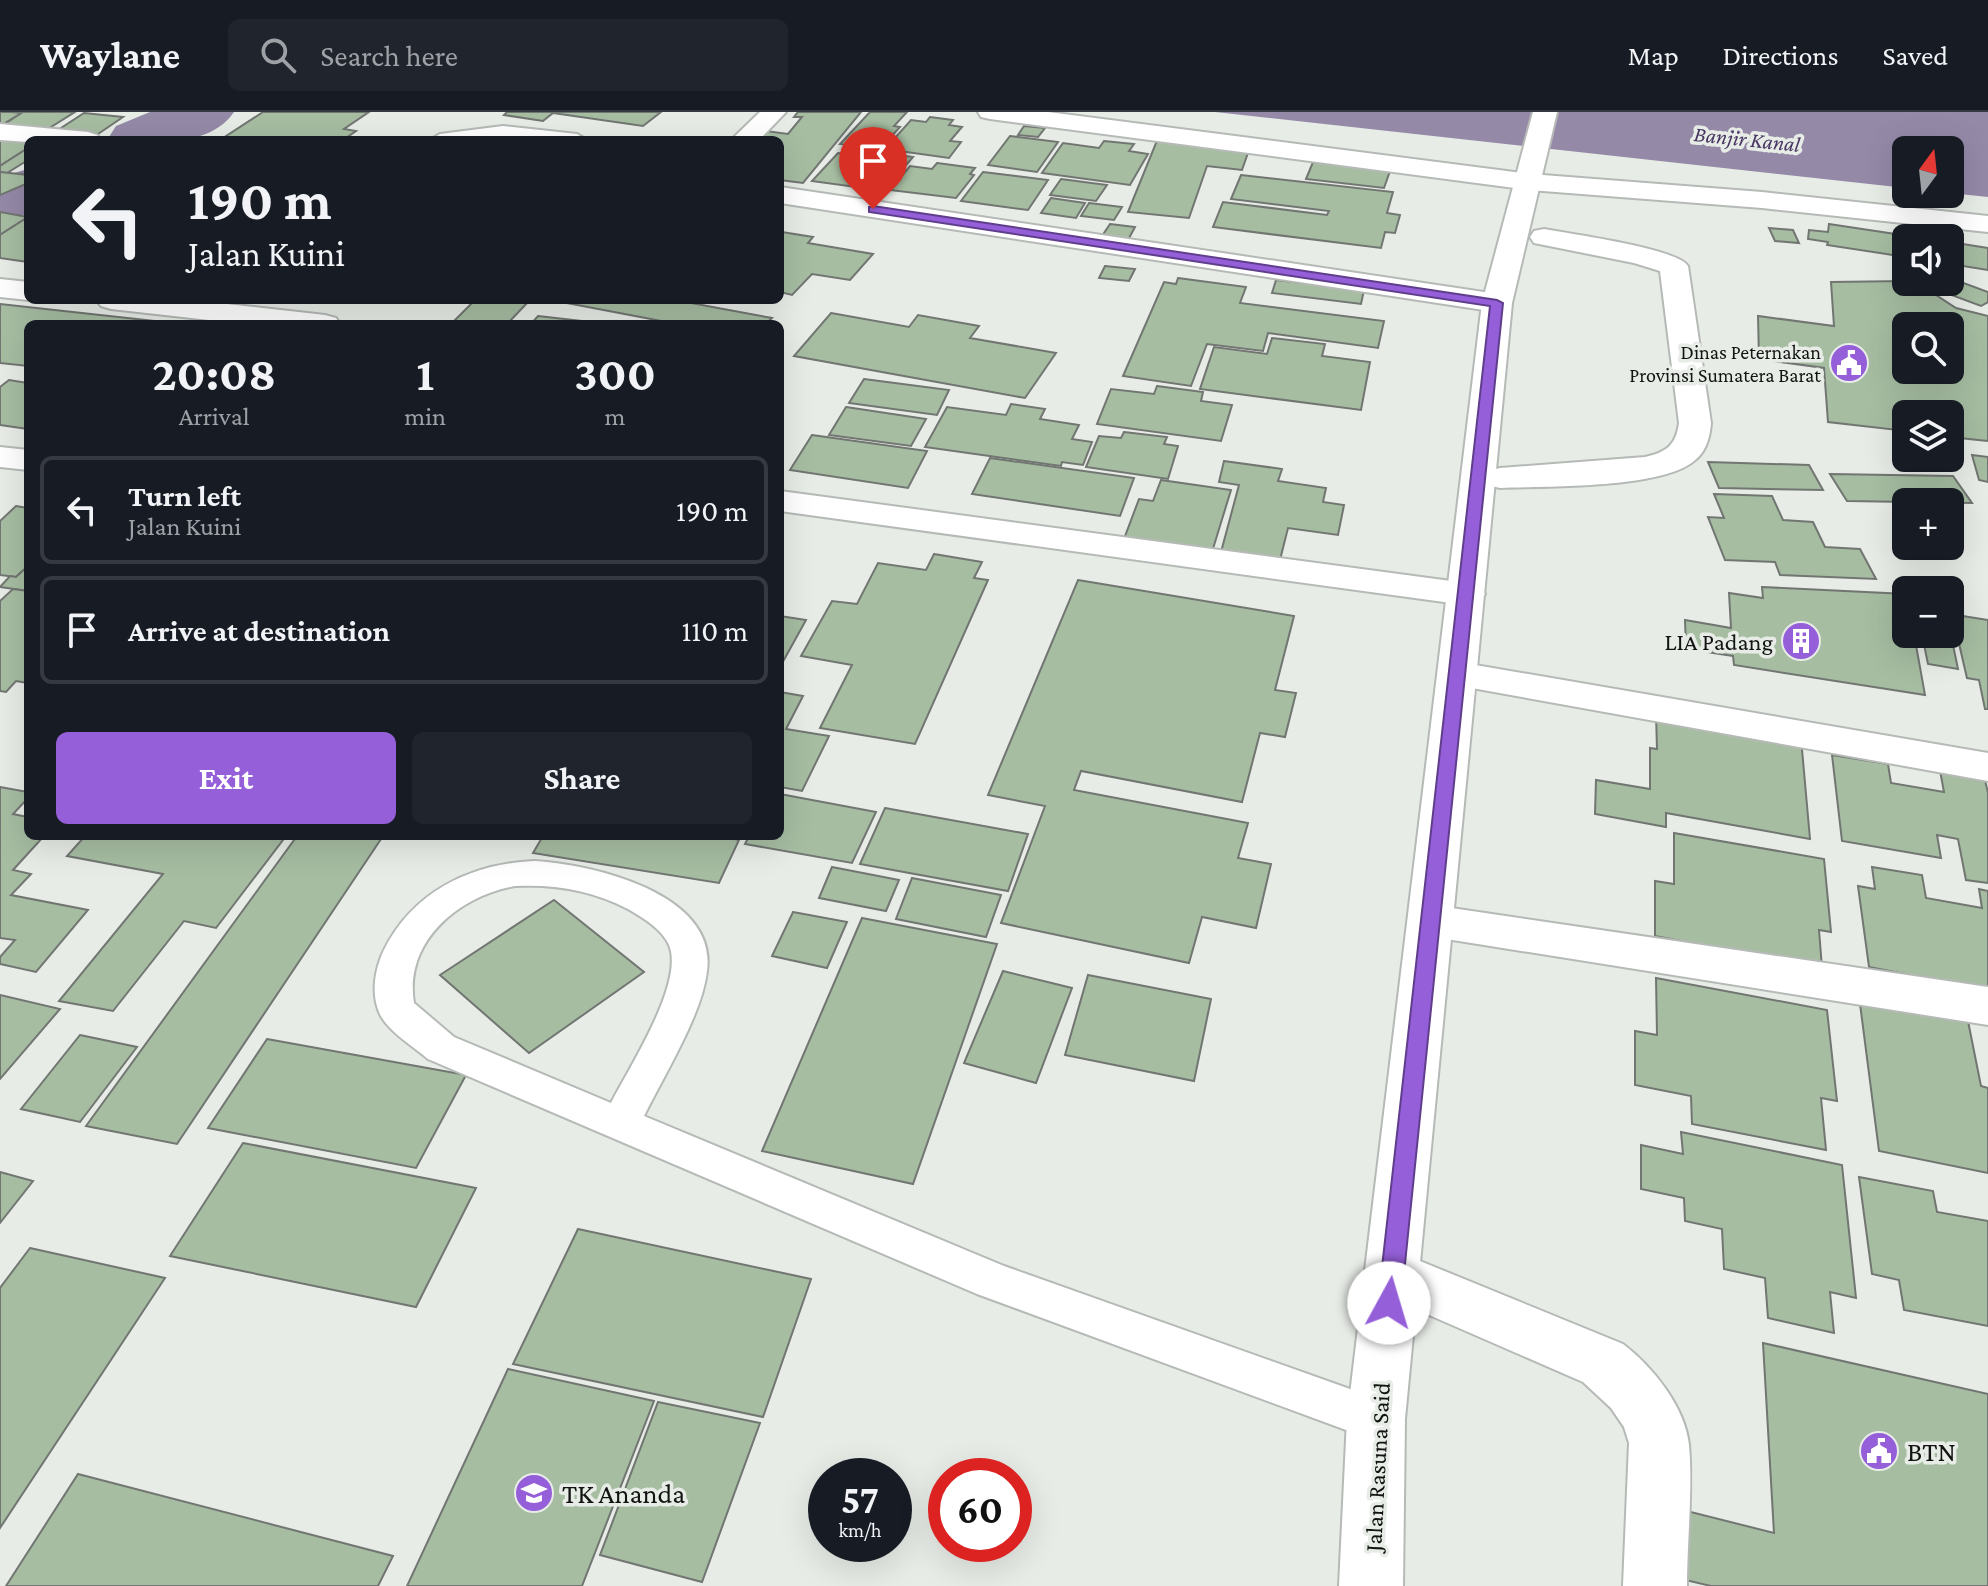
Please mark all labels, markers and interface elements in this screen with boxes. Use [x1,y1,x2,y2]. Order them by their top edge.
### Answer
search box [228,19,788,91]
icon: search [256,33,300,77]
text: Waylane [40,34,180,76]
text: Search here [320,39,458,72]
text: Map [1628,40,1679,71]
text: Directions [1723,40,1838,71]
text: Saved [1882,40,1948,71]
water label: Banjir Kanal [1693,121,1802,158]
pin [839,127,907,209]
north arrow [1892,136,1964,208]
map controls [1892,136,1964,648]
icon: arrive [851,139,895,183]
icon: left [56,168,160,272]
text: 190 m [188,169,332,231]
button: sound [1892,224,1964,296]
text: Jalan Kuini [188,234,345,274]
button: search [1892,312,1964,384]
place label: Dinas Peternakan Provinsi Sumatera Barat [1629,341,1821,386]
public building icon: Dinas Peternakan Provinsi Sumatera Barat [1828,342,1870,384]
text: 20:08 [152,347,276,400]
text: 1 [416,347,434,400]
text: 300 [574,347,656,400]
button: layers [1892,400,1964,472]
text: Arrival [179,402,250,431]
text: min [404,402,446,431]
text: m [605,402,625,431]
text: Turn left [128,479,241,512]
icon: left [60,488,104,532]
button: + [1892,488,1964,560]
text: 190 m [676,494,748,527]
text: Jalan Kuini [128,512,241,541]
button: − [1892,576,1964,648]
icon: arrive [60,608,104,652]
text: Arrive at destination [128,614,390,647]
text: 110 m [681,614,748,647]
building icon: LIA Padang [1780,620,1822,662]
place label: LIA Padang [1665,628,1773,655]
button: Exit [56,732,396,824]
button: Share [412,732,752,824]
position arrow [1347,1261,1431,1345]
street label: Jalan Rasuna Said [1359,1381,1395,1554]
public building icon: BTN [1858,1430,1900,1472]
place label: BTN [1907,1436,1956,1467]
speed limit sign: 60 [928,1458,1032,1562]
school or university icon: TK Ananda [513,1472,555,1514]
text: 57 [841,1477,879,1522]
place label: TK Ananda [562,1478,685,1509]
text: km/h [838,1519,882,1541]

